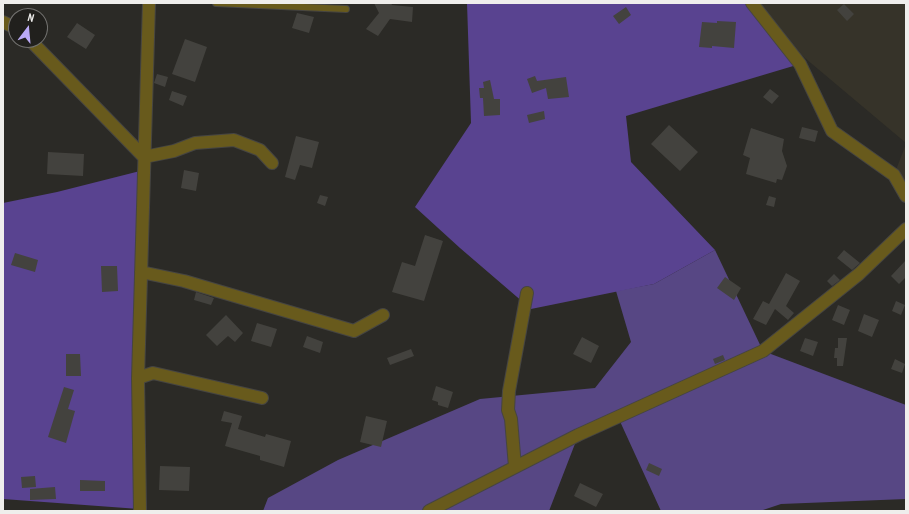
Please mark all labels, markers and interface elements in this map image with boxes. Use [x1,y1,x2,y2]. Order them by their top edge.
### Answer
north arrow [8,8,48,48]
text: N [26,10,36,25]

